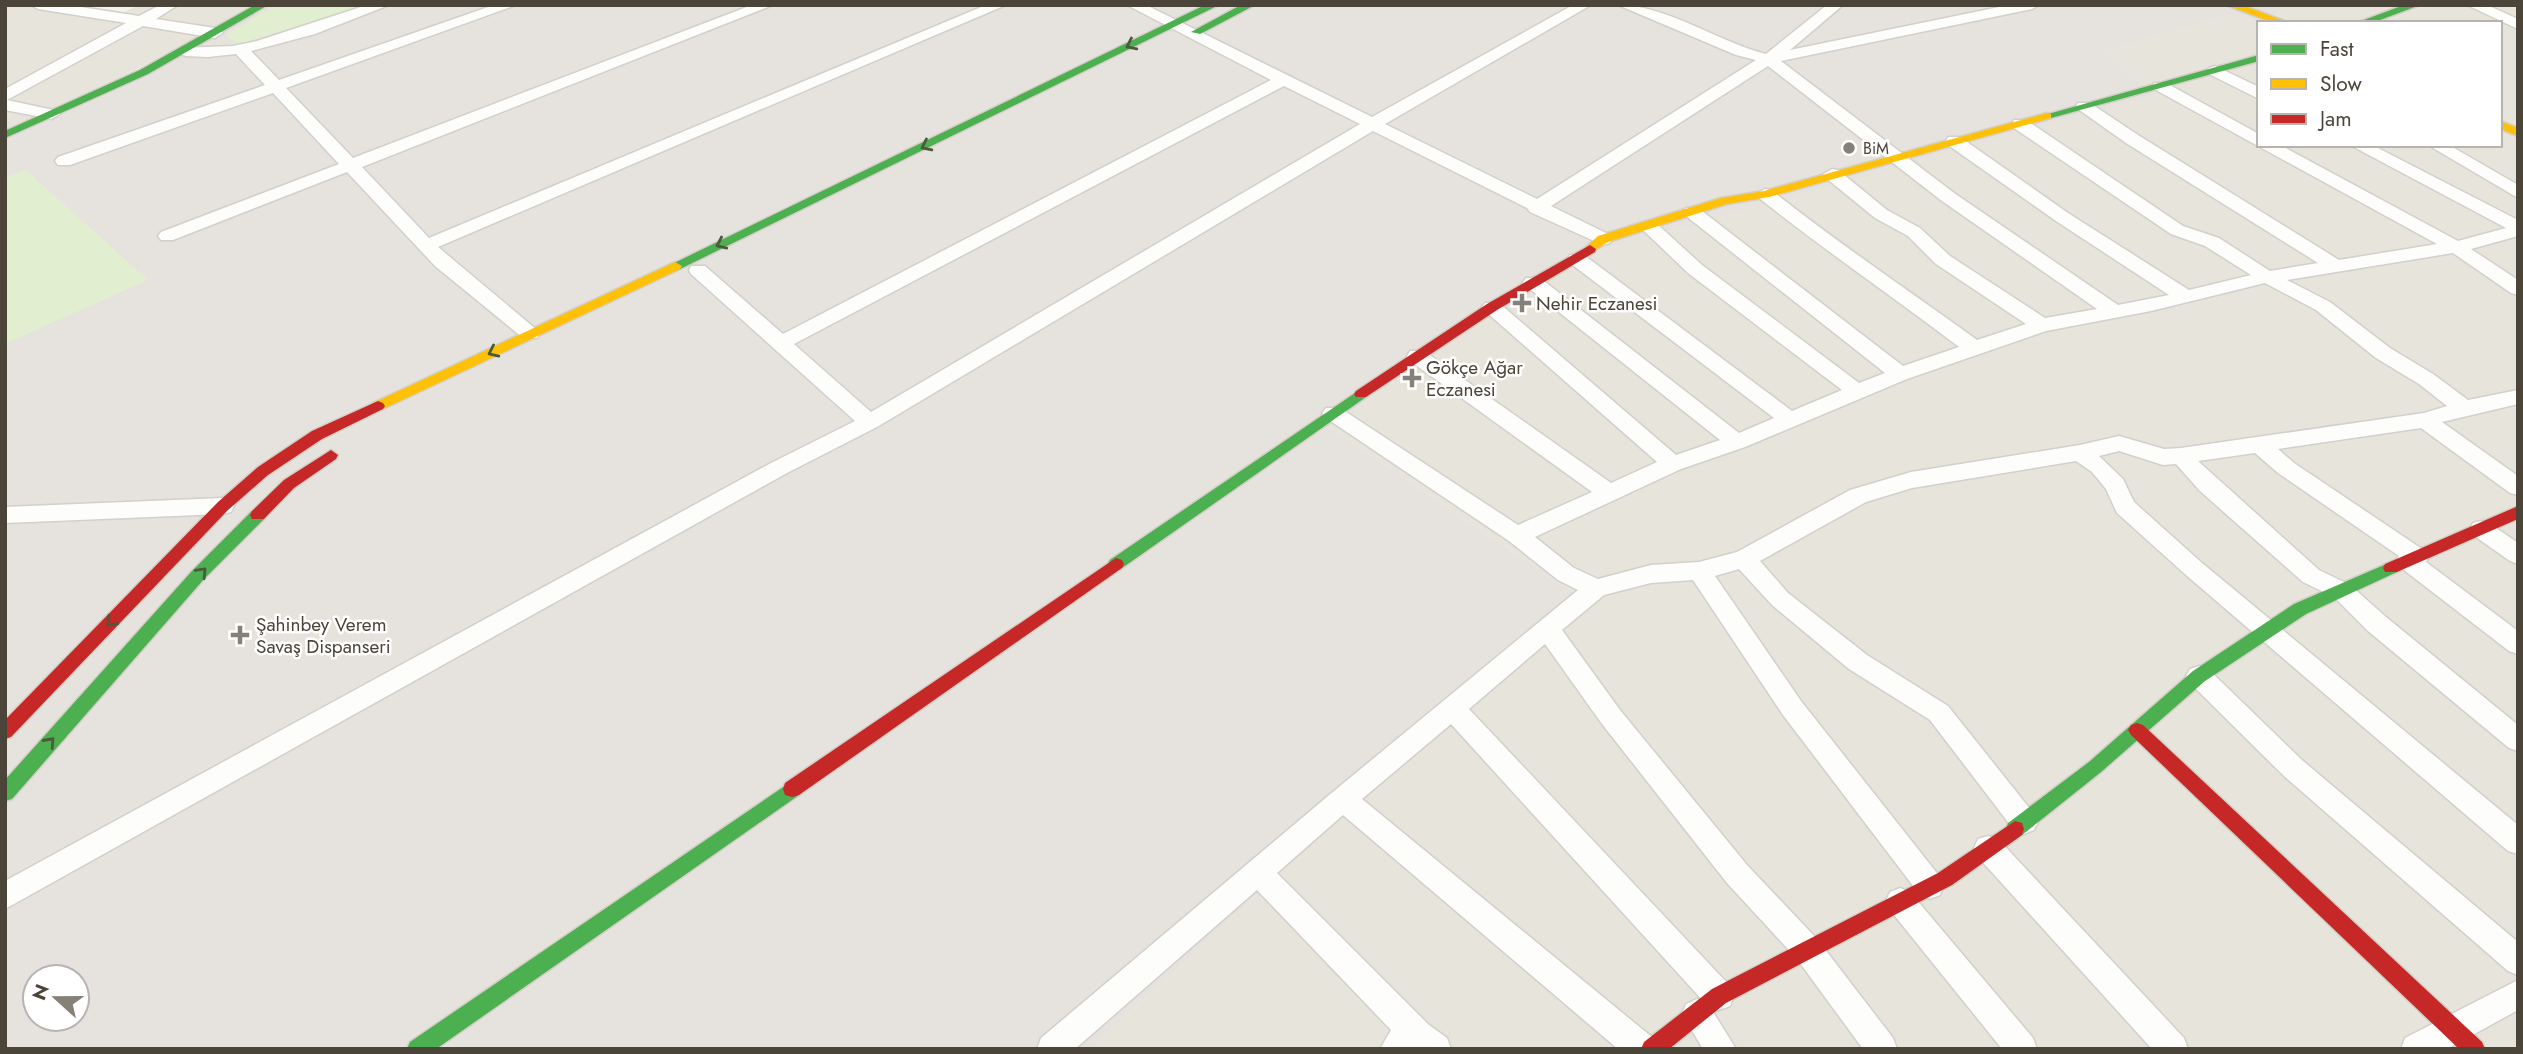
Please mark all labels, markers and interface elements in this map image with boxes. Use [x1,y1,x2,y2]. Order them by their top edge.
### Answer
legend [2257,21,2502,147]
text: Fast [2320,34,2353,64]
one-way arrow [1126,37,1138,51]
text: Slow [2320,69,2362,99]
text: Jam [2317,104,2352,134]
one-way arrow [921,137,933,151]
place label: BiM [1863,137,1889,160]
marker: BiM [1841,140,1857,156]
one-way arrow [716,236,728,250]
place label: Nehir Eczanesi [1536,290,1657,317]
marker: Nehir Eczanesi [1514,295,1530,311]
one-way arrow [488,343,500,357]
place label: Gökçe Ağar Eczanesi [1426,354,1523,403]
marker: Gökçe Ağar Eczanesi [1404,370,1420,386]
one-way arrow [193,567,206,580]
place label: Şahinbey Verem Savaş Dispanseri [256,611,391,660]
one-way arrow [106,614,119,627]
marker: Şahinbey Verem Savaş Dispanseri [230,625,250,645]
one-way arrow [42,737,55,750]
north arrow [21,963,91,1033]
text: N [25,980,56,1004]

